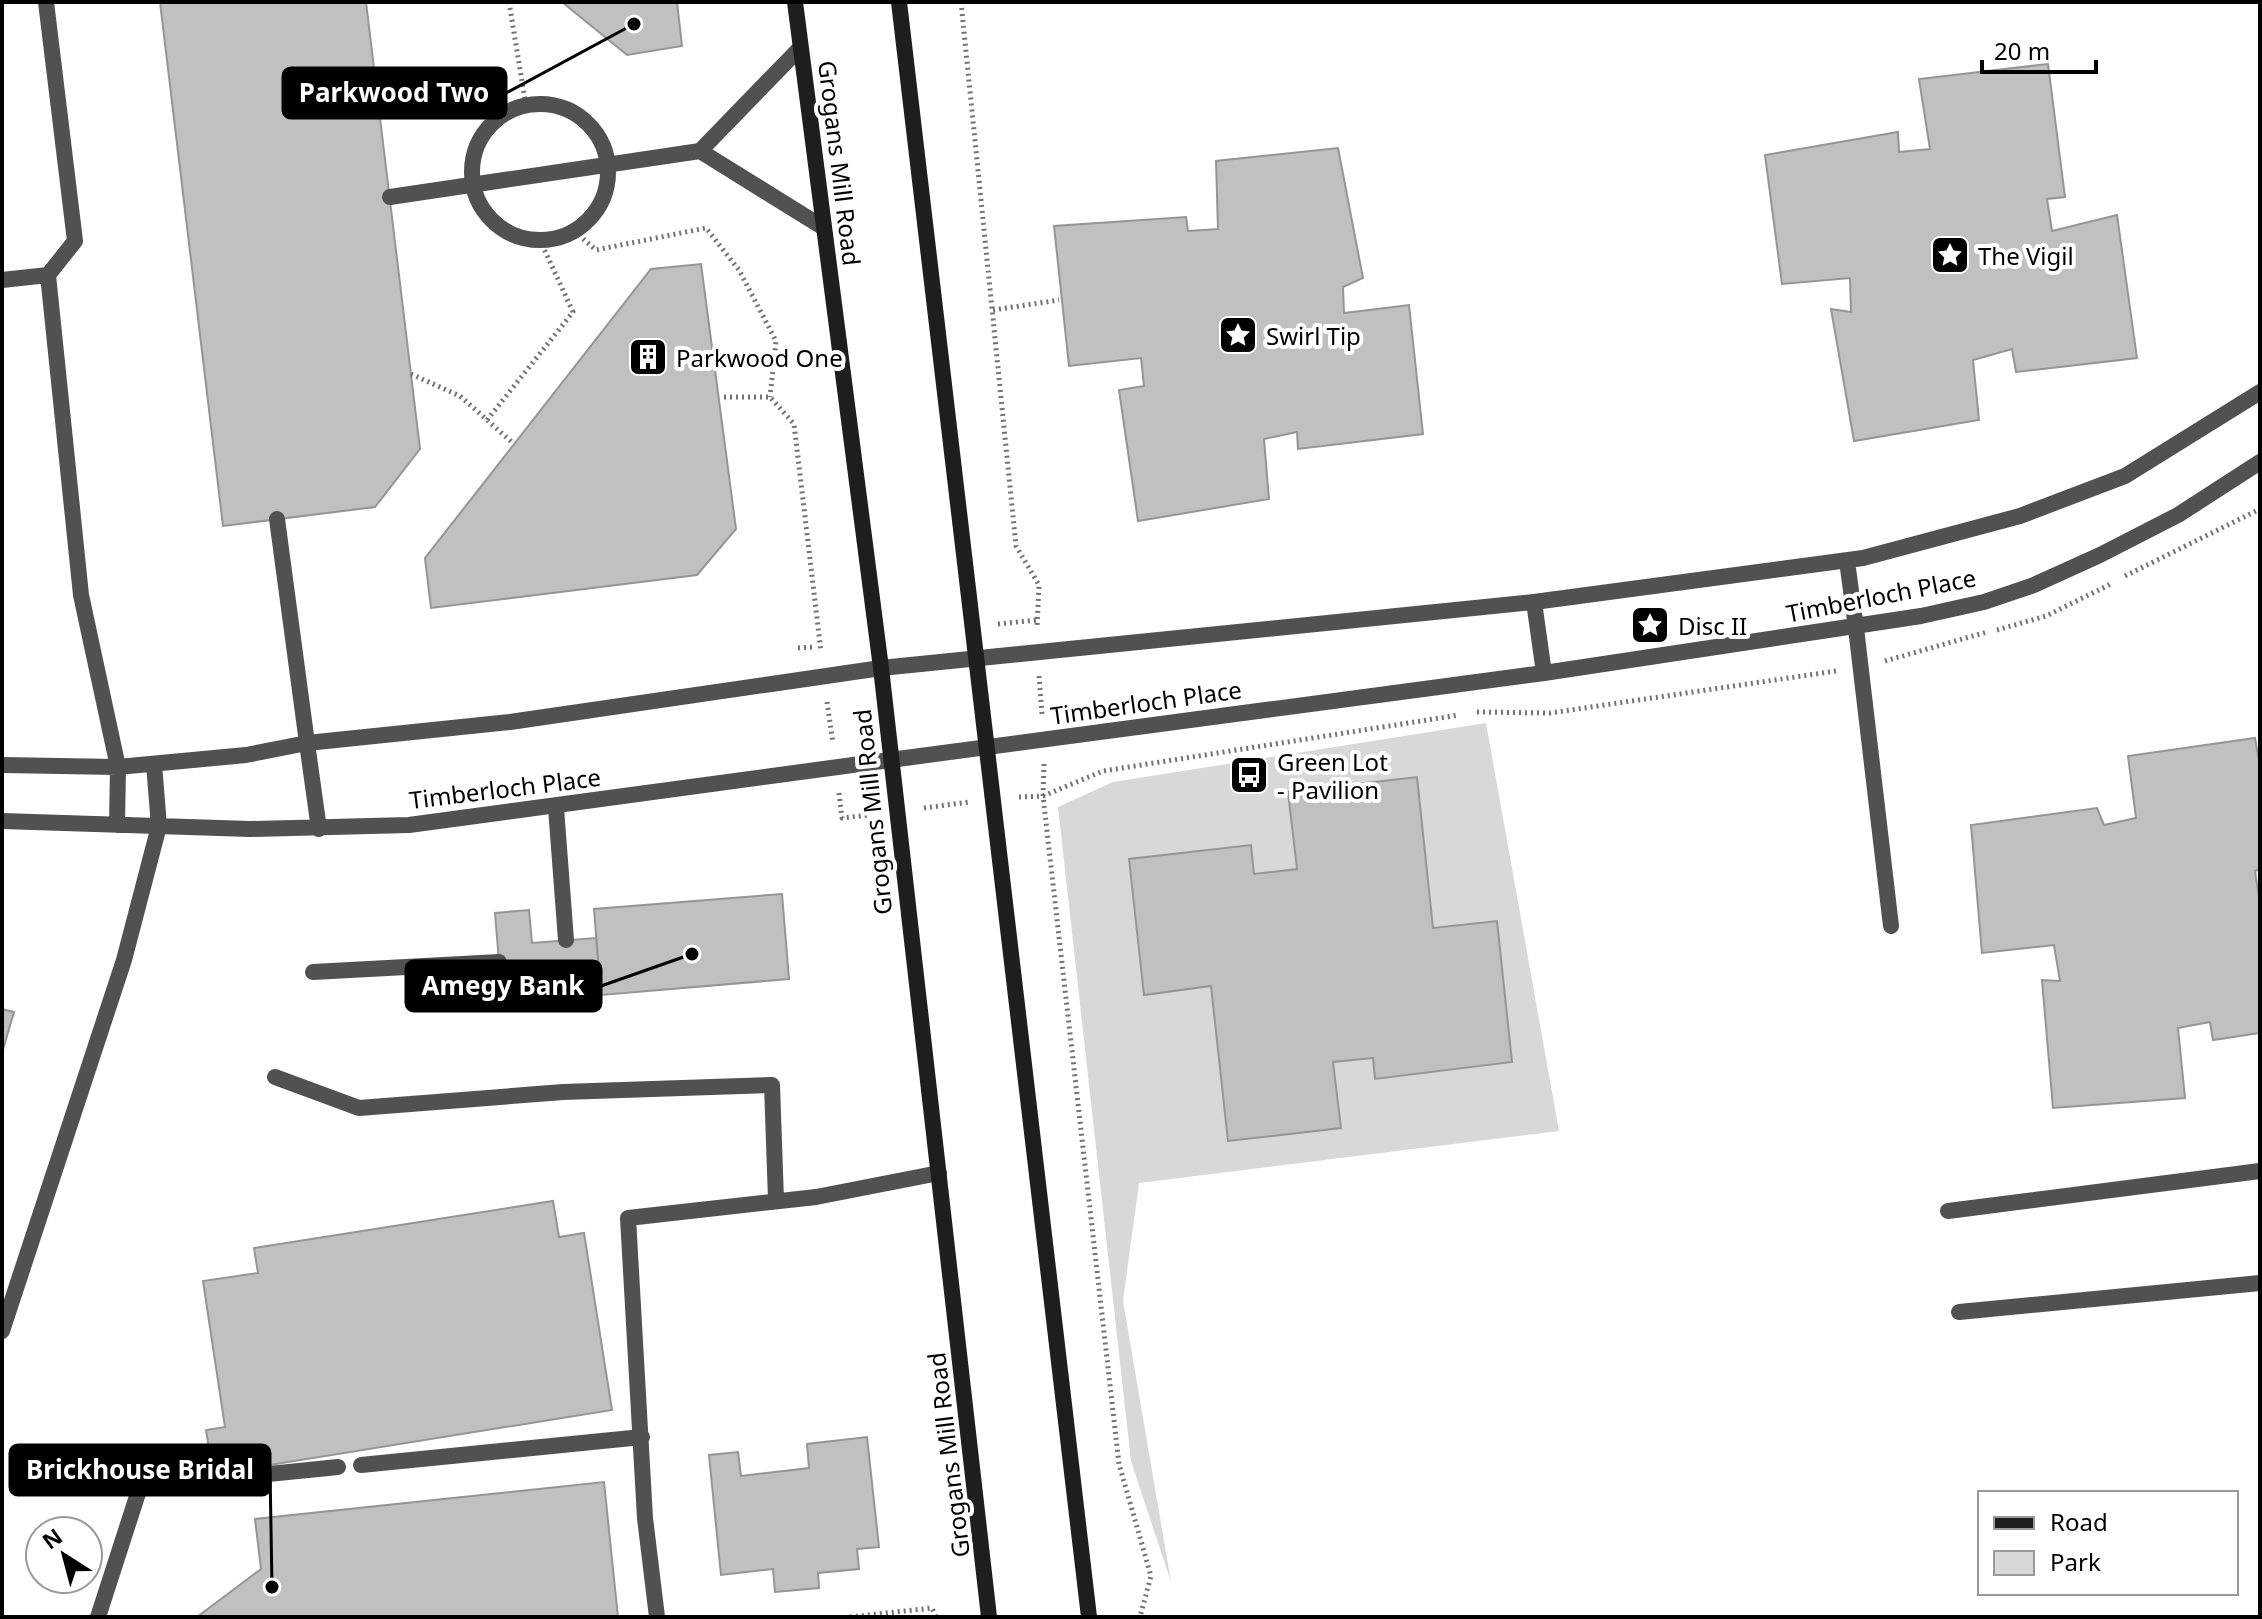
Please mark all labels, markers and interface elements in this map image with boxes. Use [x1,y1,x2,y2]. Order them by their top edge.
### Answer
scale bar [1982,24,2096,74]
text: 20 m [1994,34,2050,67]
street label: Grogans Mill Road [811,59,869,267]
callout: Parkwood Two [283,68,506,118]
text: Parkwood Two [299,74,489,110]
place icon: The Vigil [1929,234,1971,276]
place label: The Vigil [1978,239,2074,272]
place icon: Swirl Tip [1217,314,1259,356]
place label: Swirl Tip [1266,319,1361,352]
building icon: Parkwood One [627,336,669,378]
place label: Parkwood One [676,341,843,374]
street label: Timberloch Place [1783,560,1979,630]
place icon: Disc II [1629,604,1671,646]
place label: Disc II [1678,609,1747,642]
street label: Timberloch Place [1048,672,1244,732]
street label: Grogans Mill Road [845,708,899,916]
place label: Green Lot - Pavilion [1277,745,1388,806]
bus stop icon: Green Lot - Pavilion [1228,754,1270,796]
street label: Timberloch Place [407,760,603,816]
callout: Amegy Bank [406,961,601,1011]
text: Amegy Bank [422,967,585,1003]
street label: Grogans Mill Road [919,1351,977,1559]
callout: Brickhouse Bridal [10,1445,270,1495]
text: Brickhouse Bridal [26,1451,254,1487]
legend [1978,1491,2238,1595]
text: Road [2050,1505,2108,1538]
north arrow [24,1515,104,1595]
text: N [36,1521,68,1555]
text: Park [2050,1545,2101,1578]

